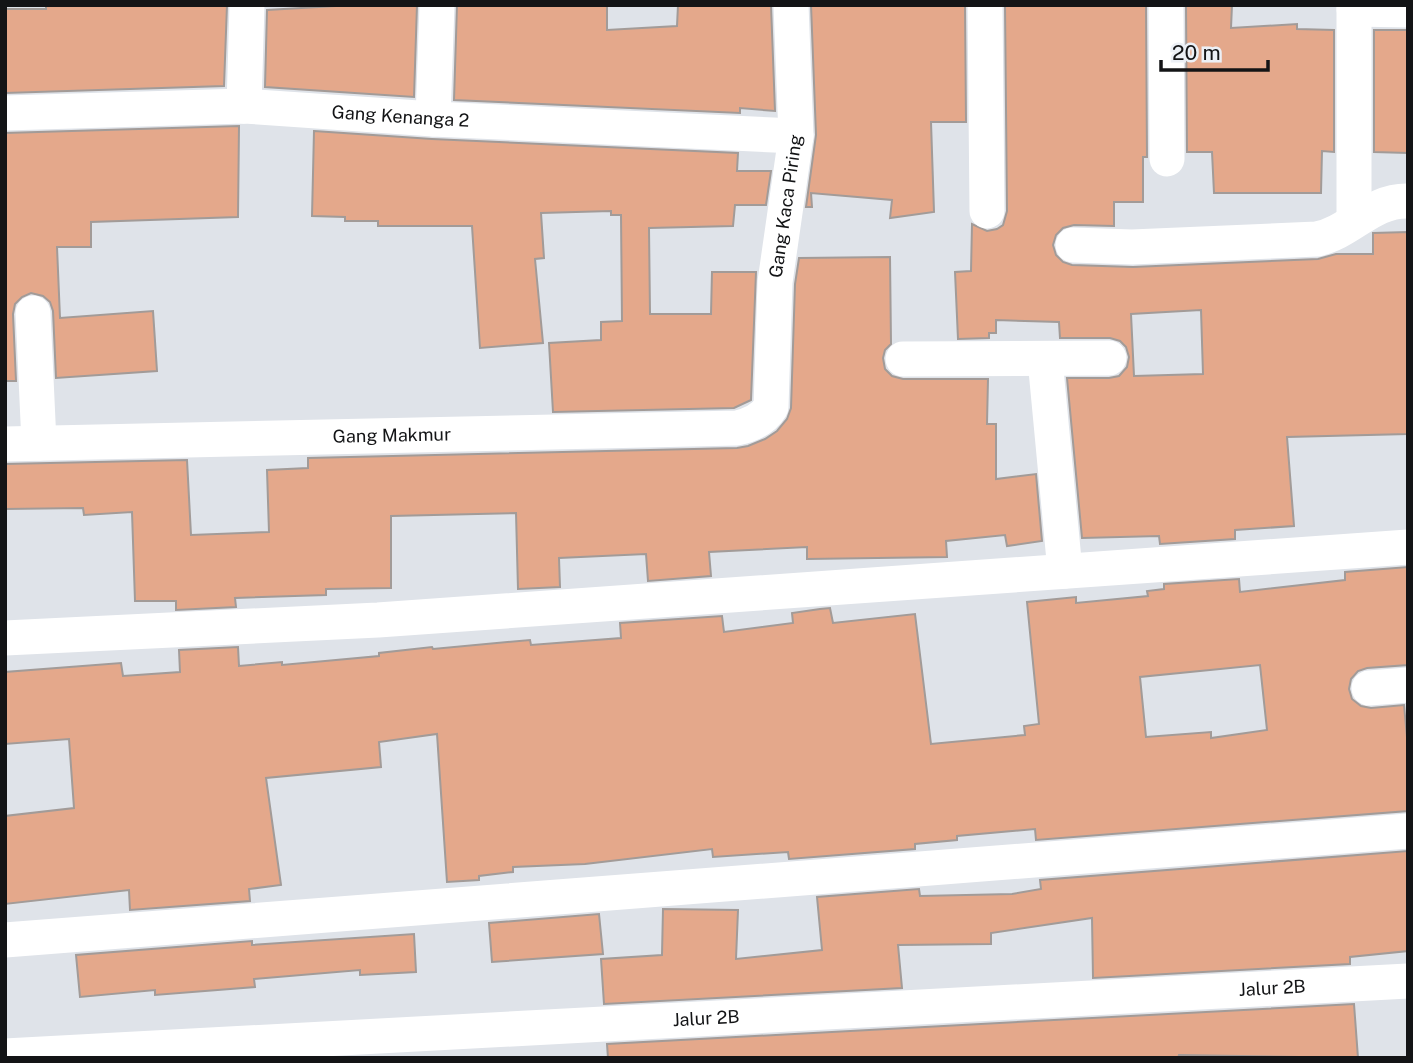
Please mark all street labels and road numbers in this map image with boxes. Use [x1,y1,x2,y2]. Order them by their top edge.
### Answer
street label: Gang Kenanga 2 [331,101,470,131]
street label: Gang Kaca Piring [765,133,806,279]
street label: Gang Makmur [333,423,451,447]
street label: Jalur 2B [1238,975,1306,1000]
street label: Jalur 2B [672,1006,740,1030]

